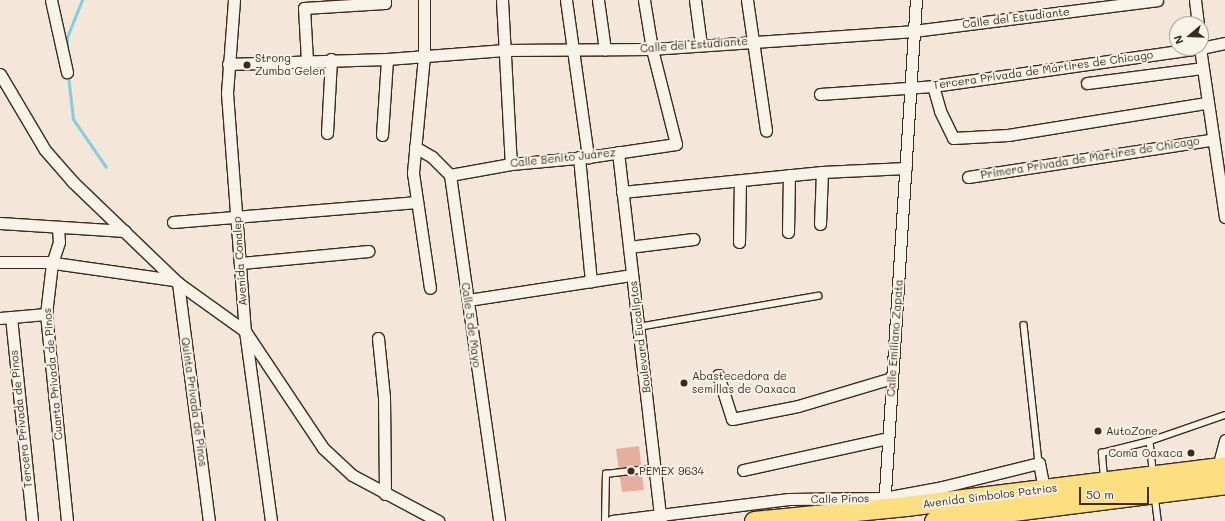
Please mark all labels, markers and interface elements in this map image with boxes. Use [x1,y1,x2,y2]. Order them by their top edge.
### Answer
street label: Calle del Estudiante [962,5,1070,31]
north arrow [1169,16,1209,56]
text: N [1170,33,1187,46]
street label: Calle del Estudiante [640,35,748,55]
street label: Tercera Privada de Mártires de Chicago [932,48,1154,92]
place label: Strong Zumba Gelen [255,52,325,78]
marker: Strong Zumba Gelen [242,60,252,70]
street label: Primera Privada de Mártires de Chicago [980,134,1200,182]
street label: Calle Benito Juárez [510,146,616,170]
street label: Avenida Conalep [230,216,250,306]
street label: Calle Emiliano Zapata [884,279,906,397]
street label: Boulevard Eucaliptos [627,280,653,394]
street label: Calle 5 de Mayo [459,282,483,368]
street label: Cuarta Privada de Pinos [41,307,65,441]
street label: Quinta Privada de Pinos [178,337,210,467]
street label: Tercera Privada de Pinos [7,349,35,489]
place label: Abastecedora de semillas de Oaxaca [692,370,796,396]
marker: Abastecedora de semillas de Oaxaca [679,378,689,388]
place label: AutoZone [1106,424,1158,438]
marker: AutoZone [1093,426,1103,436]
place label: Coma Oaxaca [1108,446,1183,460]
marker: Coma Oaxaca [1186,448,1196,458]
place label: PEMEX 9634 [639,464,704,478]
marker: PEMEX 9634 [626,466,636,476]
scale bar [1081,479,1151,505]
street label: Avenida Símbolos Patrios [922,481,1058,511]
text: 50 m [1086,486,1114,502]
street label: Calle Pinos [811,492,869,506]

